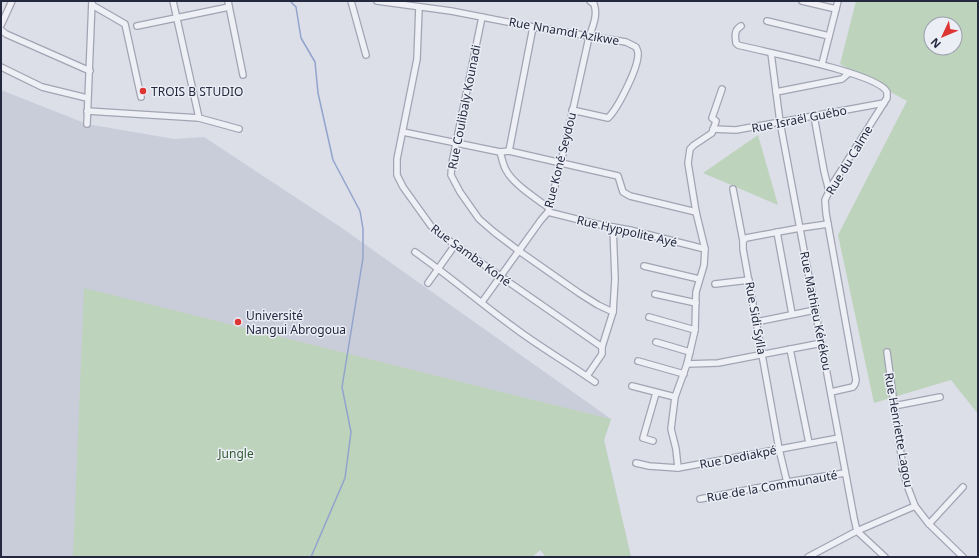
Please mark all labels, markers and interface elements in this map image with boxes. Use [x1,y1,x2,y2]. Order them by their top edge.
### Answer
street label: Rue Nnamdi Azikwe [507,13,621,49]
north arrow [923,16,963,56]
text: N [927,35,944,52]
street label: Rue Coulibaly Kounadi [444,43,484,171]
place label: TROIS B STUDIO [151,83,243,100]
marker: TROIS B STUDIO [138,86,148,96]
street label: Rue Israël Guébo [750,101,848,137]
street label: Rue Koné Seydou [540,110,580,210]
street label: Rue du Calme [822,122,877,198]
street label: Rue Hyppolite Ayé [575,211,679,251]
street label: Rue Samba Koné [427,220,515,290]
street label: Rue Mathieu Kérékou [796,250,836,372]
street label: Rue Sidi Sylla [741,280,771,356]
place label: Université Nangui Abrogoua [246,307,346,338]
marker: Université Nangui Abrogoua [233,317,243,327]
street label: Rue Henriette Lagou [881,371,917,489]
street label: Rue Dediakpé [698,441,778,473]
park label: Jungle [217,445,254,462]
street label: Rue de la Communauté [705,466,839,506]

